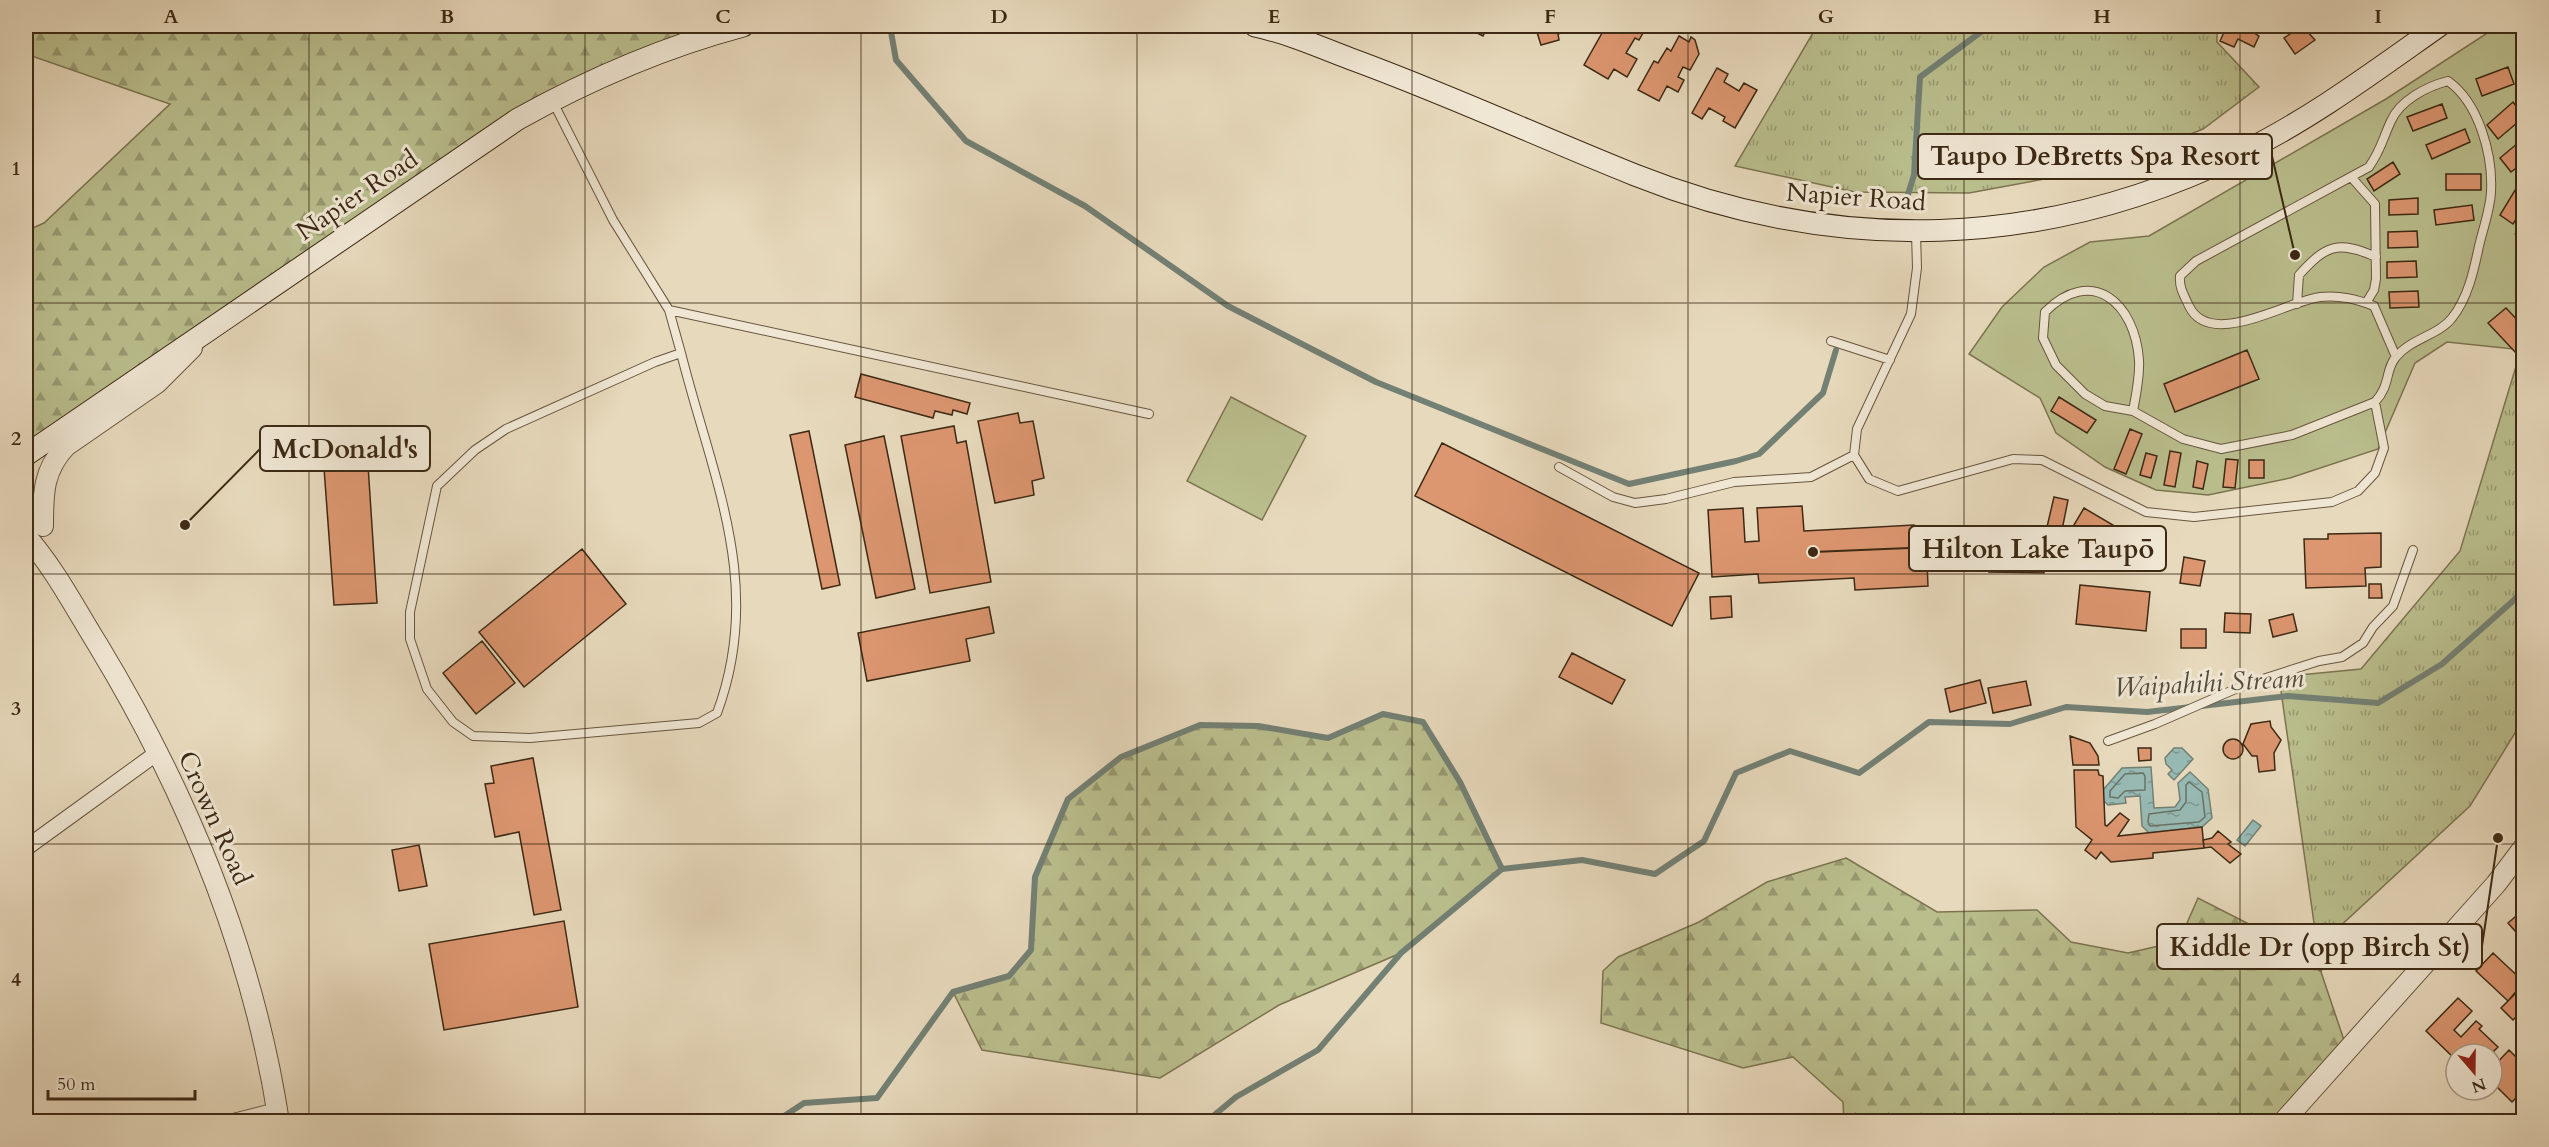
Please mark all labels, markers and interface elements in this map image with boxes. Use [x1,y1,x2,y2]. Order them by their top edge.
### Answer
text: A [163,3,179,30]
text: B [440,3,454,30]
text: C [715,3,731,30]
text: D [990,3,1008,30]
text: E [1268,3,1280,30]
text: F [1544,3,1556,30]
text: G [1818,3,1834,30]
text: H [2093,3,2111,30]
text: I [2374,3,2382,30]
callout: Taupo DeBretts Spa Resort [1918,134,2272,179]
text: Taupo DeBretts Spa Resort [1930,138,2260,175]
street label: Napier Road [289,141,425,249]
text: 1 [11,155,21,182]
street label: Napier Road [1785,175,1927,219]
text: 2 [11,425,21,452]
callout: McDonald's [260,426,430,471]
text: McDonald's [272,431,418,468]
callout: Hilton Lake Taupō [1909,526,2166,571]
text: Hilton Lake Taupō [1922,531,2154,568]
water label: Waipahihi Stream [2113,660,2305,706]
text: 3 [11,695,21,722]
street label: Crown Road [170,745,260,891]
callout: Kiddle Dr (opp Birch St) [2157,924,2482,969]
text: Kiddle Dr (opp Birch St) [2169,929,2471,966]
text: 4 [11,966,21,993]
north arrow [2444,1042,2504,1102]
scale bar [48,1063,195,1101]
text: 50 m [57,1072,96,1097]
text: N [2468,1072,2489,1098]

